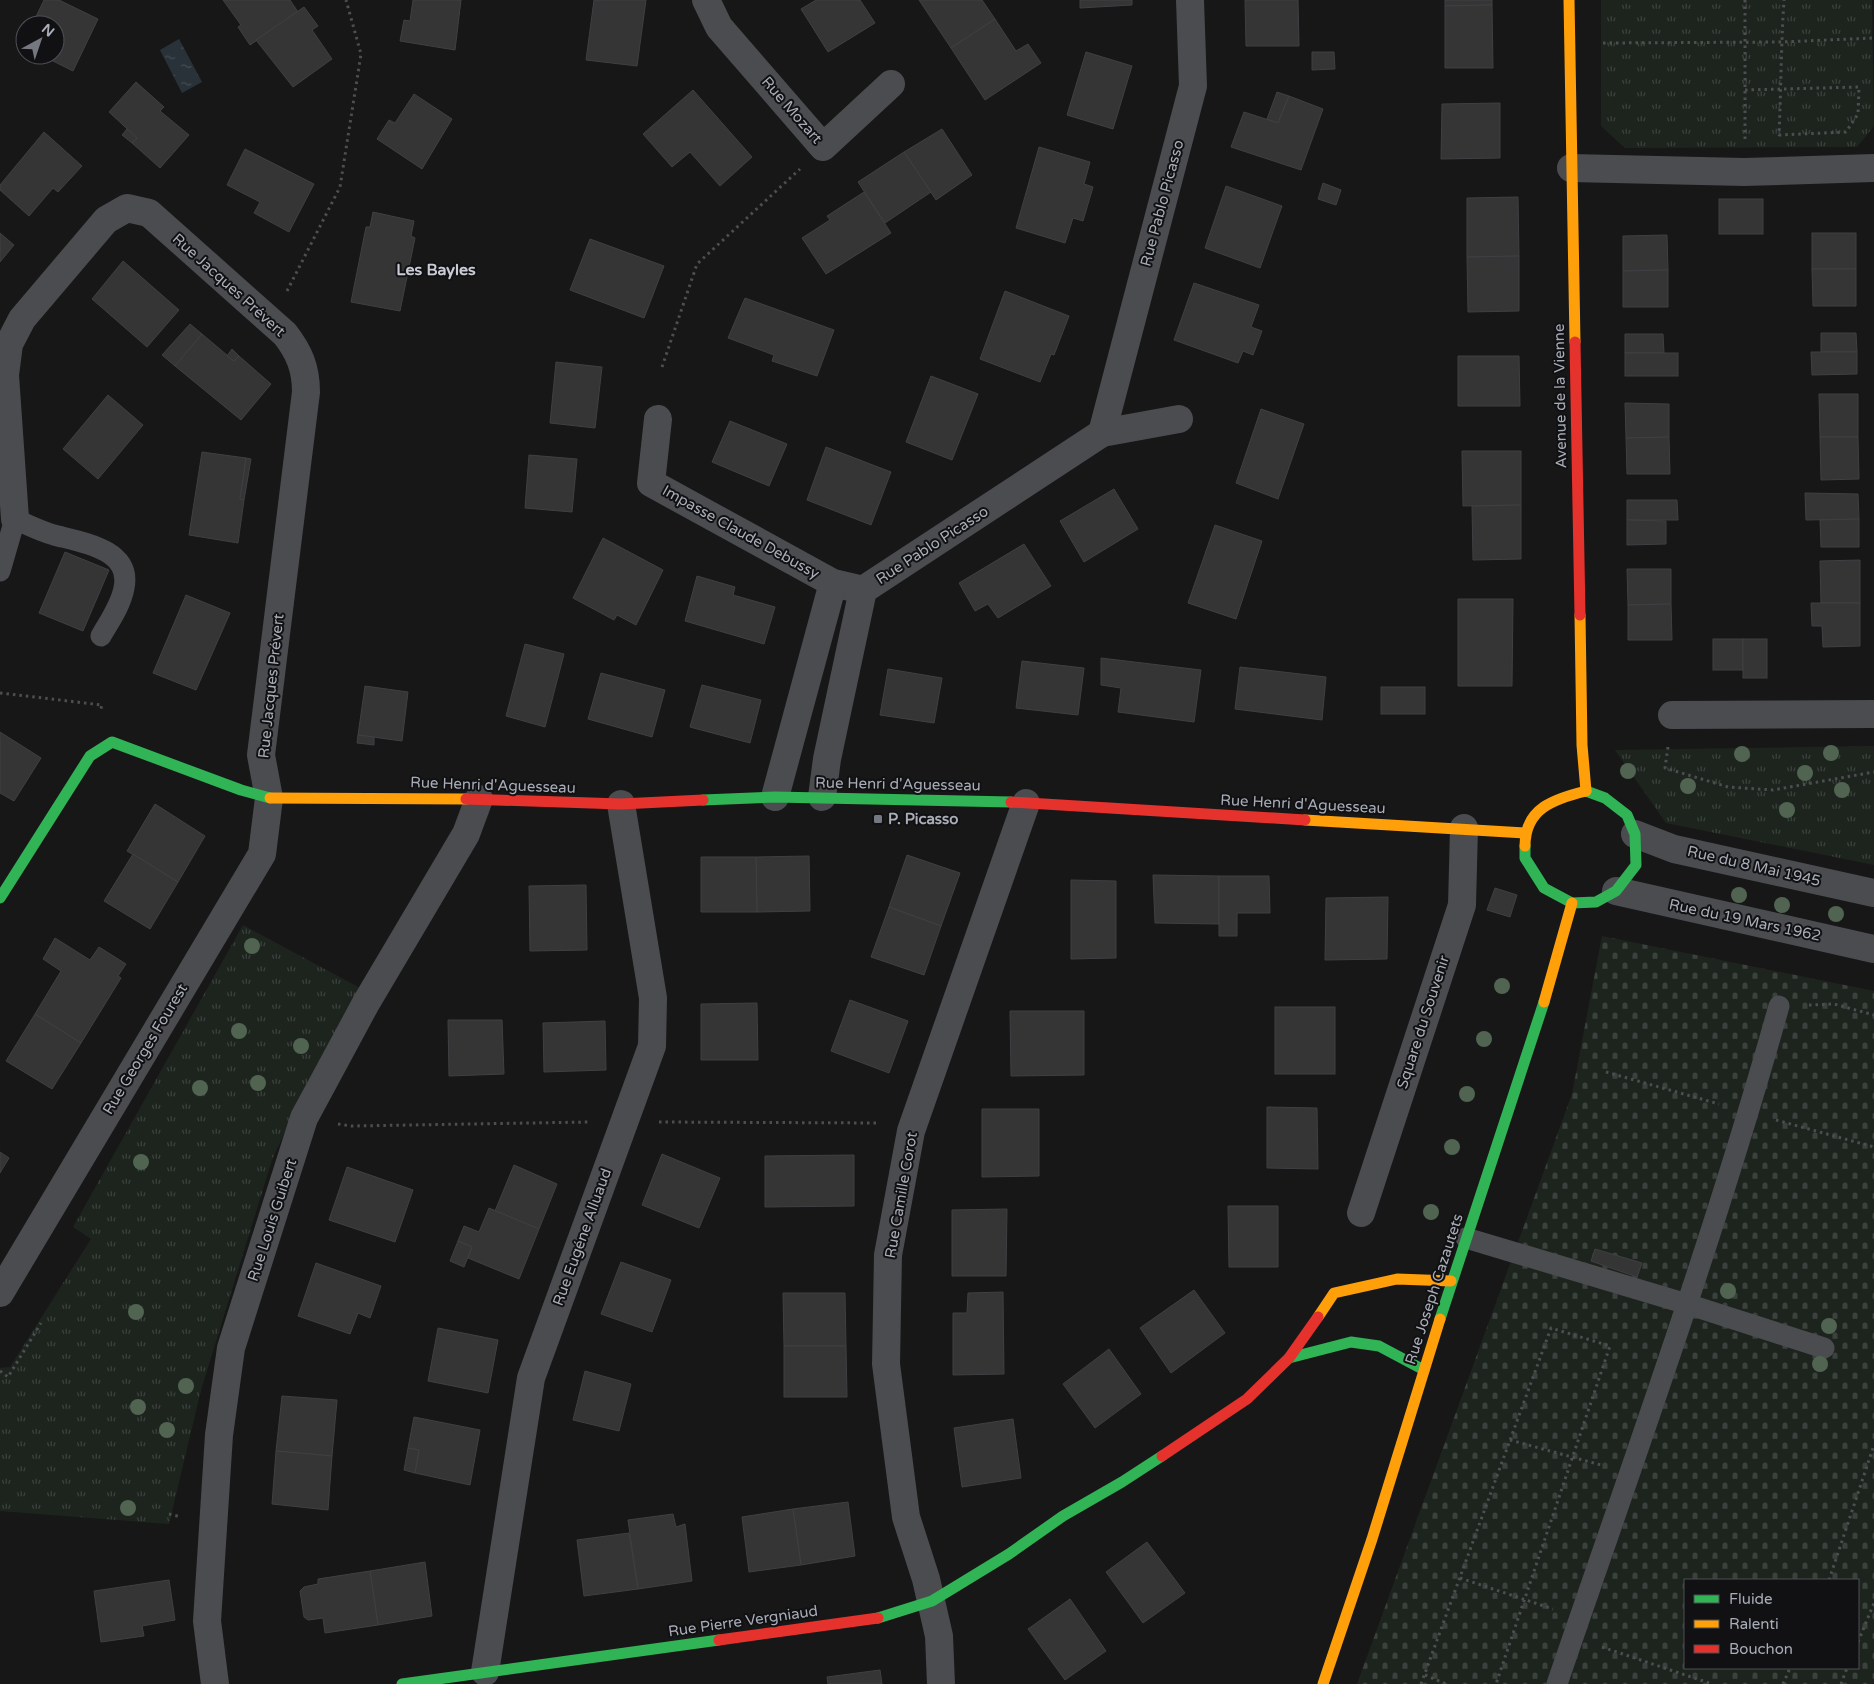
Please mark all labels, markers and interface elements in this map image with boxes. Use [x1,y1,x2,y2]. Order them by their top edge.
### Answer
north arrow [15,15,65,65]
text: N [38,20,58,41]
street label: Rue Mozart [758,73,826,147]
street label: Rue Pablo Picasso [1136,138,1188,268]
street label: Rue Jacques Prévert [169,230,289,341]
district label: Les Bayles [396,260,476,280]
street label: Avenue de la Vienne [1550,323,1570,469]
street label: Impasse Claude Debussy [659,481,823,583]
street label: Rue Pablo Picasso [873,502,991,588]
street label: Rue Jacques Prévert [254,612,288,759]
street label: Rue Henri d'Aguesseau [410,773,576,797]
street label: Rue Henri d'Aguesseau [815,774,981,794]
street label: Rue Henri d'Aguesseau [1220,791,1386,817]
place label: P. Picasso [888,810,958,828]
marker: P. Picasso [872,813,884,825]
street label: Rue du 8 Mai 1945 [1686,842,1822,890]
street label: Rue du 19 Mars 1962 [1667,895,1823,945]
street label: Square du Souvenir [1393,953,1453,1091]
street label: Rue Georges Fourest [99,980,191,1118]
street label: Rue Camille Corot [881,1130,921,1260]
street label: Rue Louis Guibert [244,1156,300,1283]
street label: Rue Eugéne Alluaud [549,1166,615,1308]
street label: Rue Joseph Cazautets [1401,1211,1467,1367]
legend [1684,1579,1859,1669]
text: Fluide [1729,1590,1773,1608]
street label: Rue Pierre Vergniaud [667,1602,819,1640]
text: Ralenti [1729,1615,1779,1633]
text: Bouchon [1729,1640,1793,1658]

